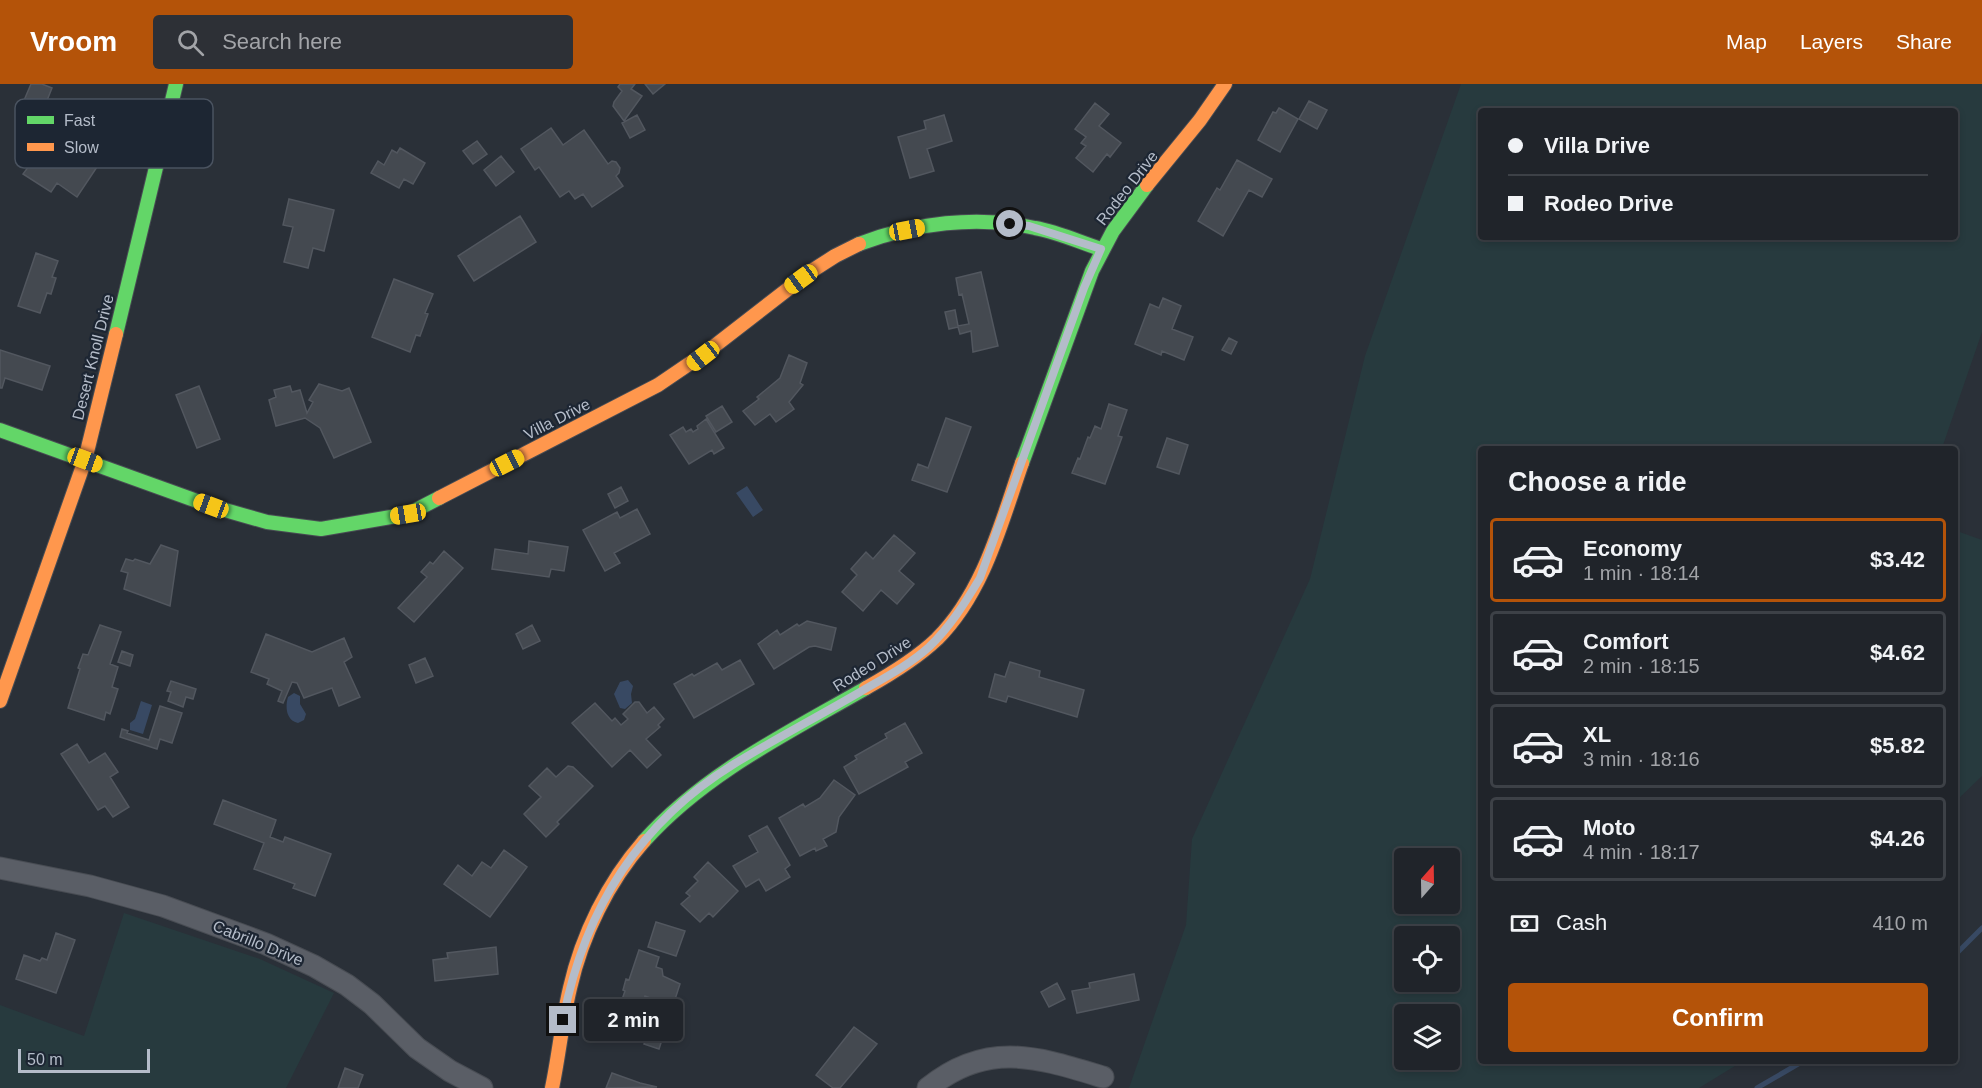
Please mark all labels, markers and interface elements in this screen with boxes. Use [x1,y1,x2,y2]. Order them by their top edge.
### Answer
search box [153,15,573,69]
text: Vroom [30,26,117,57]
icon: search [174,26,207,59]
text: Search here [222,29,342,54]
text: Map [1726,30,1767,53]
text: Layers [1800,30,1863,53]
text: Share [1896,30,1952,53]
legend [15,99,213,168]
text: Fast [64,112,96,129]
text: Villa Drive [1544,133,1650,158]
text: Slow [64,139,99,156]
street label: Rodeo Drive [1093,148,1161,228]
text: Rodeo Drive [1544,191,1674,216]
route start [996,210,1023,237]
car [888,218,926,242]
car [781,261,821,297]
street label: Desert Knoll Drive [69,292,117,422]
car [683,338,723,374]
street label: Villa Drive [521,395,593,443]
car [65,445,105,475]
car [487,447,527,479]
text: Choose a ride [1508,467,1687,497]
car [191,491,231,521]
car [389,502,427,526]
icon: car [1511,533,1565,587]
text: Economy [1583,536,1682,561]
text: $3.42 [1870,547,1925,572]
text: 1 min · 18:14 [1583,562,1700,584]
icon: car [1511,626,1565,680]
text: Comfort [1583,629,1669,654]
street label: Rodeo Drive [830,633,914,695]
text: $4.62 [1870,640,1925,665]
text: 2 min · 18:15 [1583,655,1700,677]
icon: car [1511,719,1565,773]
text: XL [1583,722,1611,747]
text: $5.82 [1870,733,1925,758]
text: 3 min · 18:16 [1583,748,1700,770]
icon: car [1511,812,1565,866]
text: Moto [1583,815,1636,840]
text: $4.26 [1870,826,1925,851]
text: 4 min · 18:17 [1583,841,1700,863]
north arrow [1394,848,1460,914]
map controls [1394,848,1460,1070]
icon: cash [1508,907,1541,940]
text: Cash [1556,910,1607,935]
text: 410 m [1872,912,1928,934]
street label: Cabrillo Drive [210,917,306,969]
button: locate [1394,926,1460,992]
button: Confirm [1508,983,1928,1052]
callout: 2 min [584,999,683,1041]
button: layers [1394,1004,1460,1070]
route end [549,1006,576,1033]
text: 2 min [607,1009,660,1031]
scale bar [18,1046,150,1074]
text: 50 m [27,1051,63,1068]

